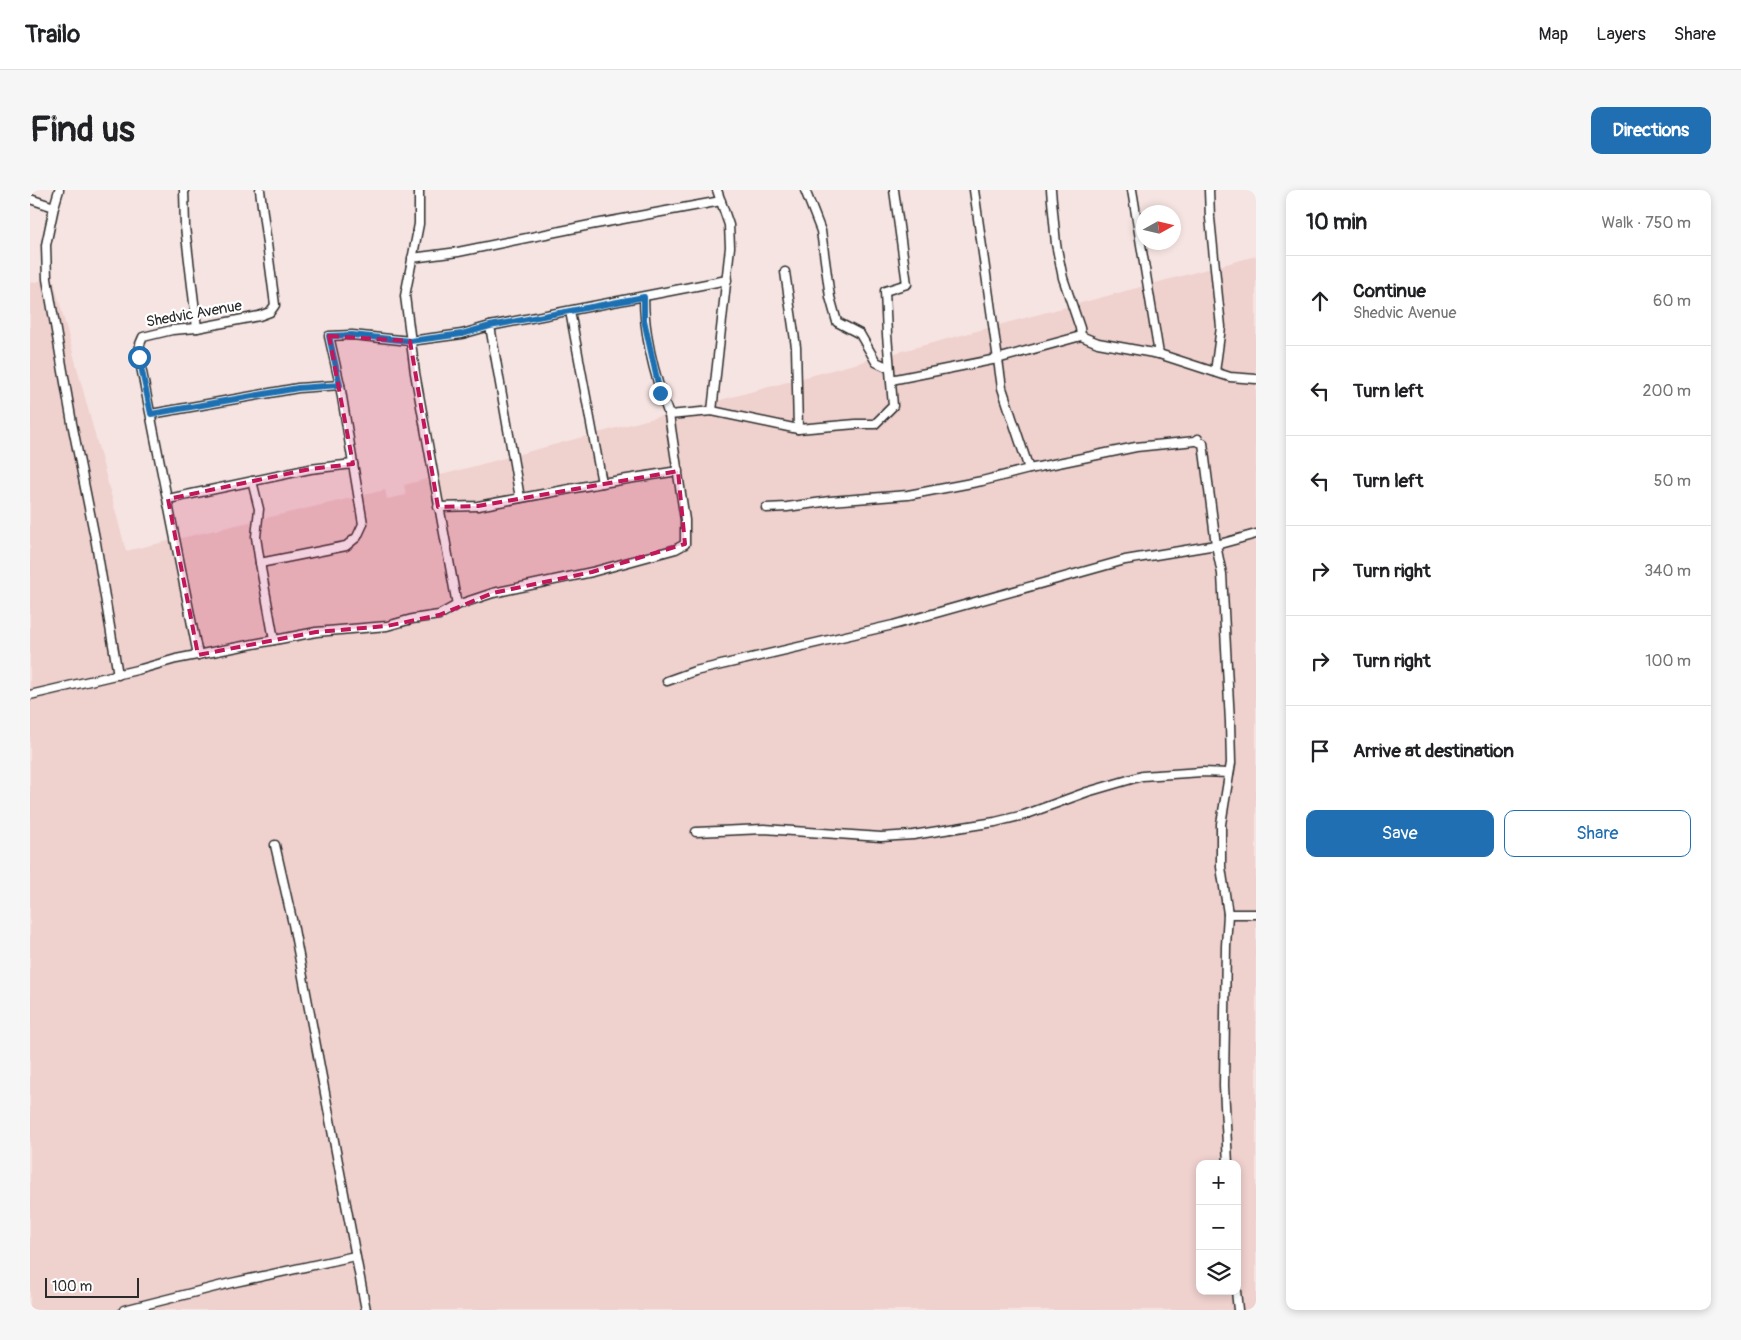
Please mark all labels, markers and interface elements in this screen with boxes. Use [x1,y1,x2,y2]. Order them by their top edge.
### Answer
text: Trailo [25,20,80,49]
text: Map [1539,23,1568,46]
text: Layers [1596,23,1646,46]
text: Share [1674,23,1716,46]
button: Directions [1591,107,1711,154]
text: Find us [30,108,135,152]
north arrow [1136,205,1181,250]
text: 10 min [1306,209,1367,236]
text: Walk · 750 m [1602,213,1691,233]
text: Continue [1353,279,1426,303]
icon: ahead [1306,287,1334,315]
text: 60 m [1653,291,1691,311]
street label: Shedvic Avenue [145,296,244,332]
text: Shedvic Avenue [1353,303,1456,323]
route start [128,346,151,369]
icon: left [1306,377,1334,405]
text: Turn left [1353,379,1423,403]
text: 200 m [1643,381,1691,401]
route end [649,382,672,405]
icon: left [1306,467,1334,495]
text: Turn left [1353,469,1423,493]
text: 50 m [1654,471,1691,491]
icon: right [1306,557,1334,585]
text: Turn right [1353,559,1431,583]
text: 340 m [1644,561,1691,581]
icon: right [1306,647,1334,675]
text: Turn right [1353,649,1431,673]
text: 100 m [1645,651,1691,671]
icon: arrive [1306,737,1334,765]
text: Arrive at destination [1353,739,1514,763]
button: Save [1306,810,1494,857]
button: Share [1504,810,1691,857]
map controls [1196,1160,1241,1295]
button: + [1196,1160,1241,1205]
button: − [1196,1205,1241,1250]
button: layers [1196,1250,1241,1295]
scale bar [45,1275,139,1298]
text: 100 m [52,1278,92,1295]

